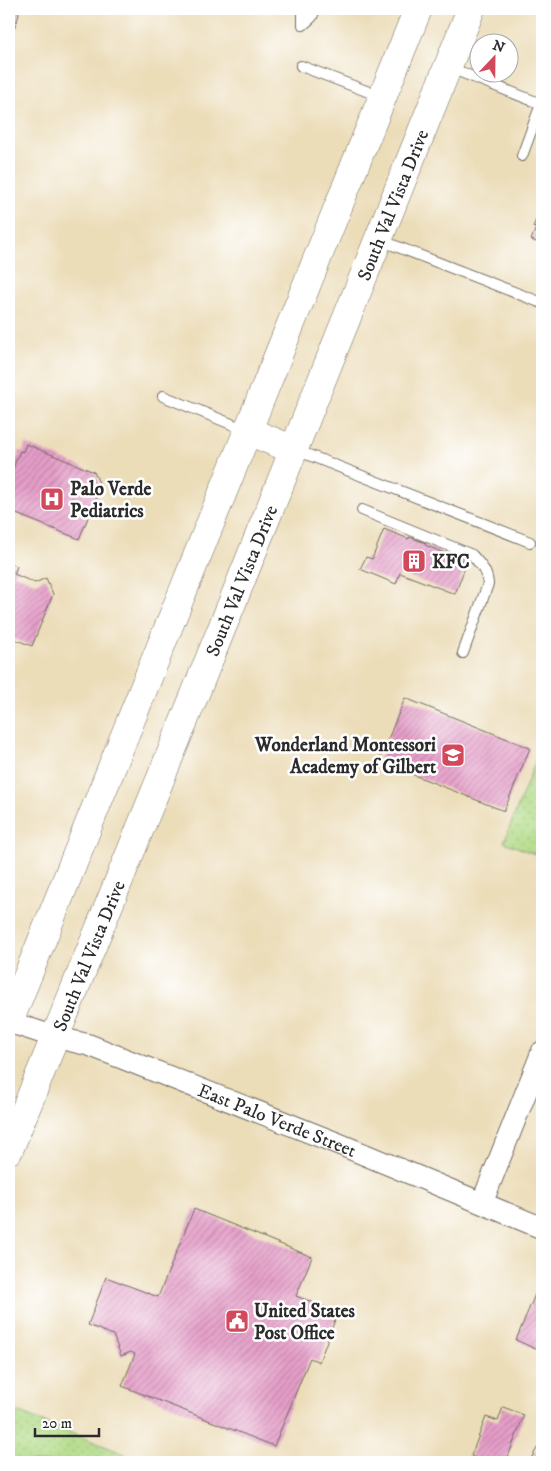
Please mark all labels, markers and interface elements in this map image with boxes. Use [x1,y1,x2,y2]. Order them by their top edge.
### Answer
north arrow [468,32,518,82]
text: N [490,36,508,58]
street label: South Val Vista Drive [353,126,434,284]
place label: Palo Verde Pediatrics [70,478,151,523]
hospital icon: Palo Verde Pediatrics [39,486,65,512]
street label: South Val Vista Drive [202,502,283,660]
building icon: KFC [401,548,427,574]
place label: KFC [432,551,470,574]
place label: Wonderland Montessori Academy of Gilbert [254,734,437,779]
school or university icon: Wonderland Montessori Academy of Gilbert [440,742,466,768]
street label: South Val Vista Drive [49,877,131,1035]
street label: East Palo Verde Street [194,1079,360,1163]
place label: United States Post Office [254,1300,356,1345]
public building icon: United States Post Office [224,1308,250,1334]
scale bar [35,1406,99,1438]
text: 20 m [42,1414,72,1433]

